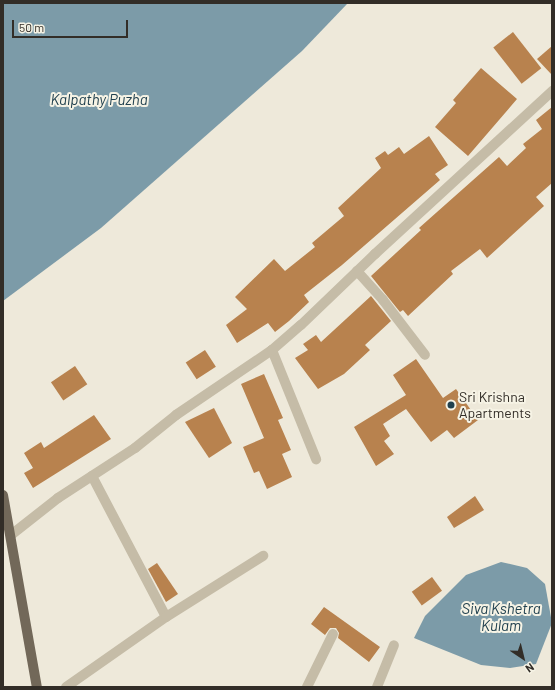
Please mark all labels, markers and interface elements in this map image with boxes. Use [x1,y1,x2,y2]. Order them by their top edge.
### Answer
scale bar [14,12,130,38]
text: 50 m [19,20,44,34]
water label: Kalpathy Puzha [50,91,148,109]
place label: Sri Krishna Apartments [459,389,531,422]
marker: Sri Krishna Apartments [446,400,456,410]
water label: Siva Kshetra Kulam [461,599,541,634]
north arrow [503,638,543,678]
text: N [523,661,537,676]

